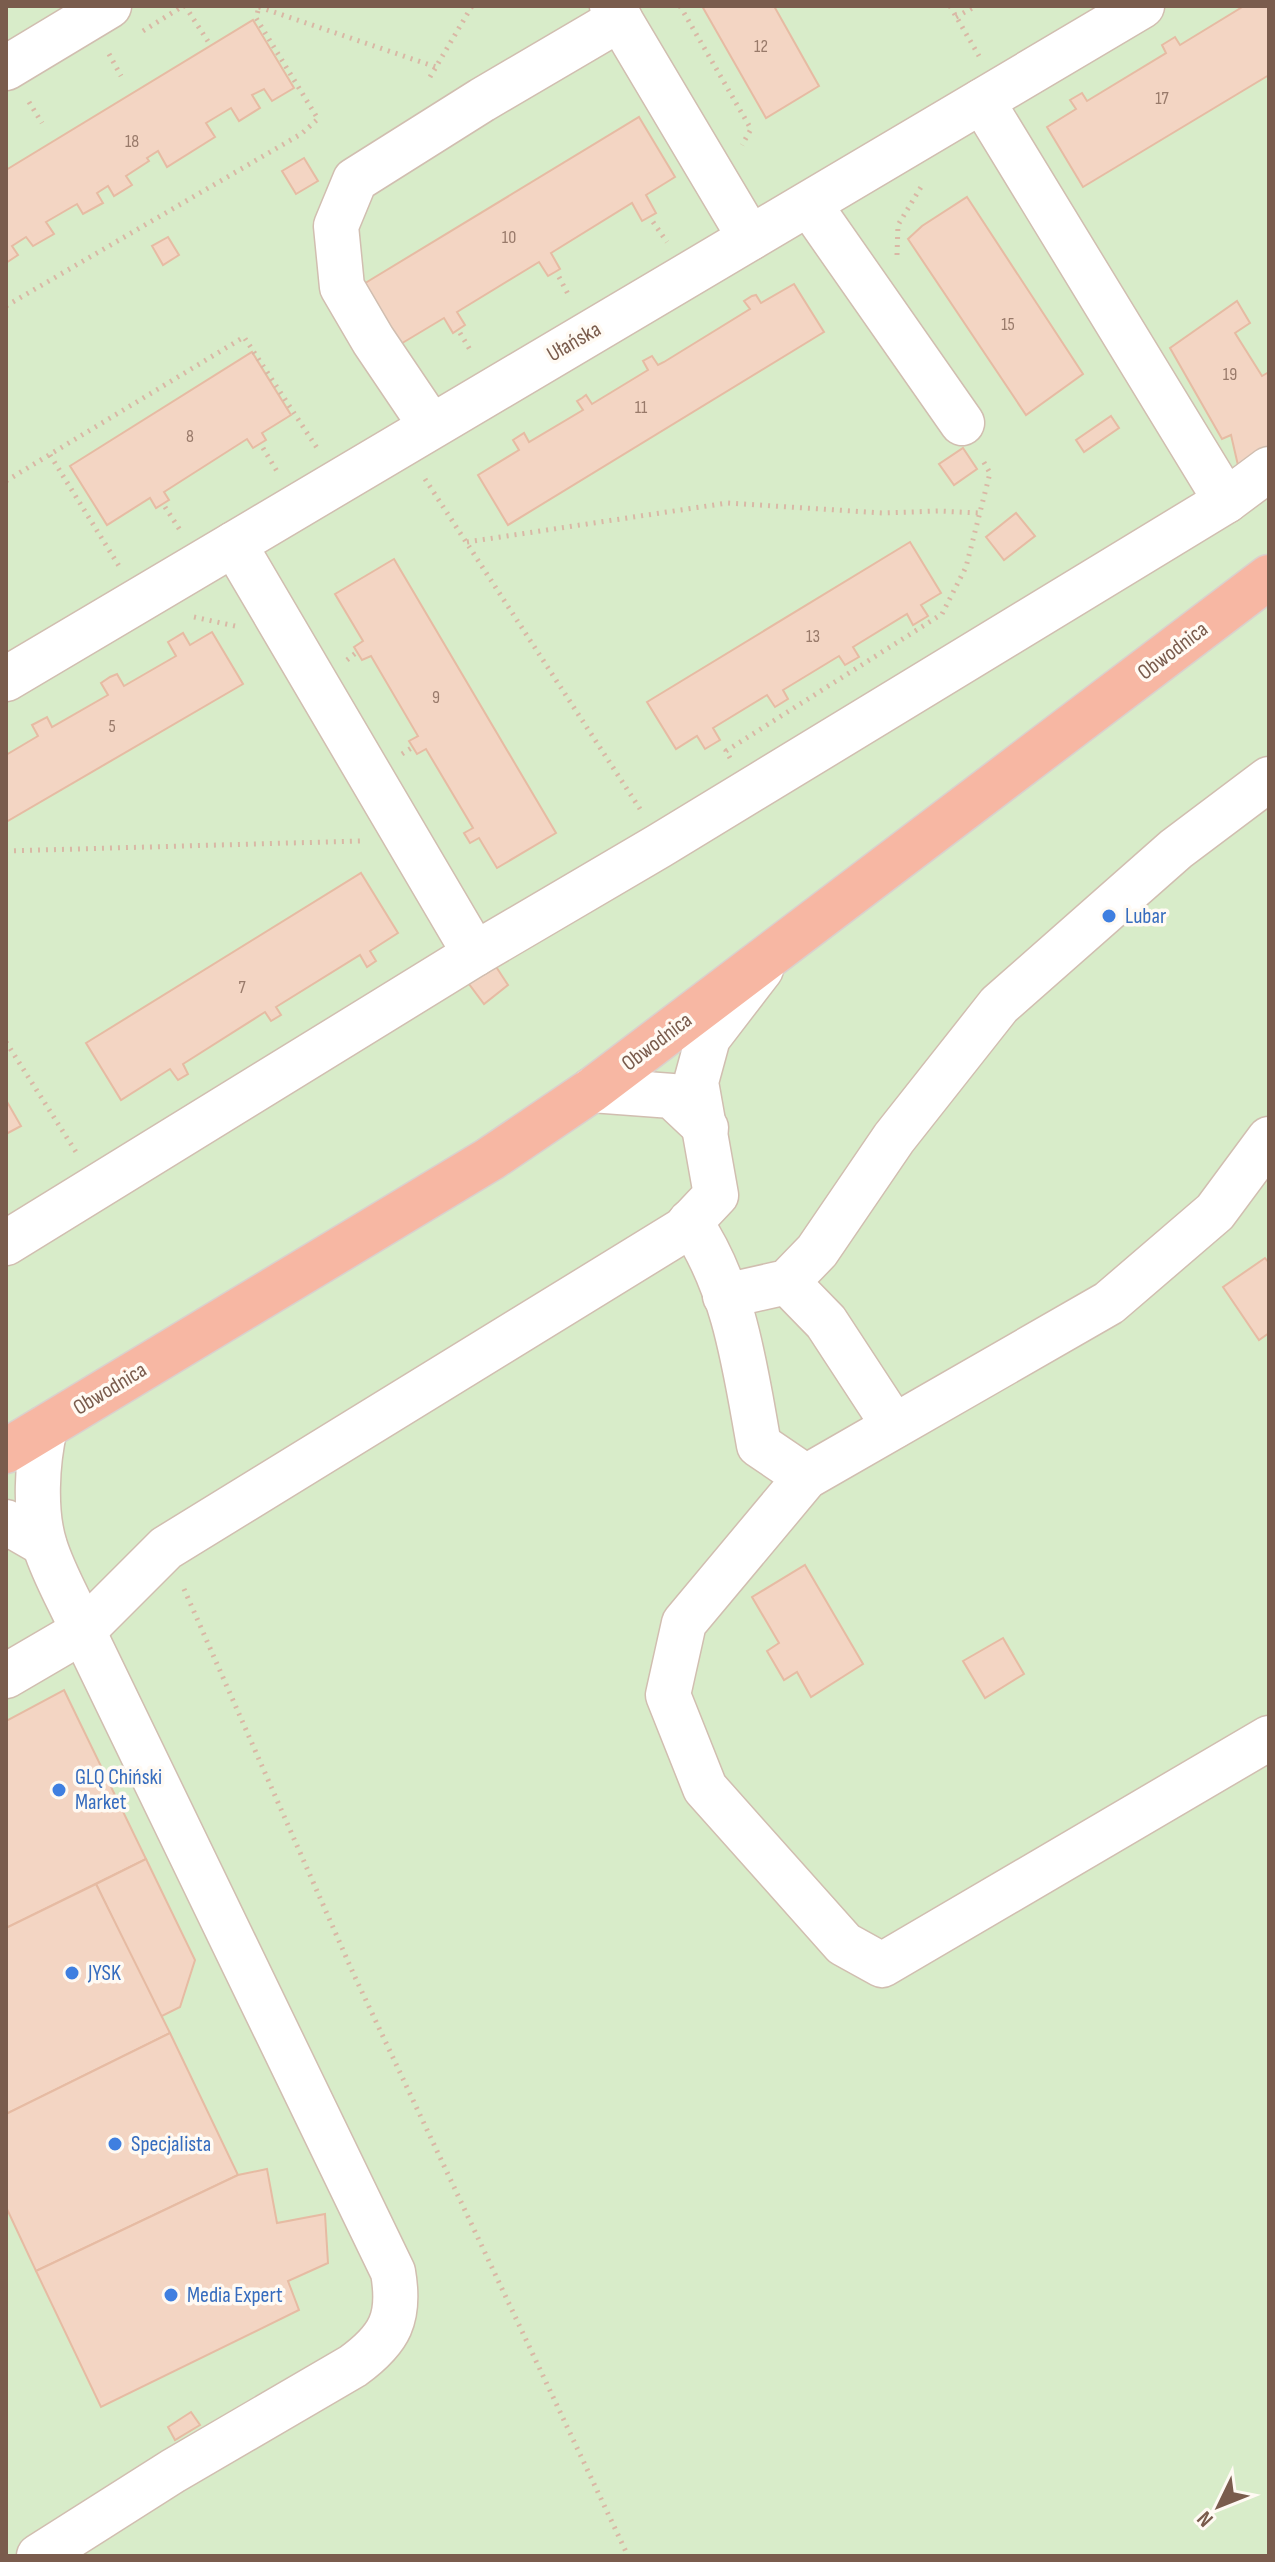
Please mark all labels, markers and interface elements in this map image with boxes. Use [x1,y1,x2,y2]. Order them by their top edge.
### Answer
house number: 12 [754,36,768,57]
house number: 17 [1155,88,1170,109]
house number: 18 [125,131,139,152]
house number: 10 [502,227,516,248]
house number: 15 [1001,314,1015,335]
street label: Ułańska [542,316,606,368]
house number: 19 [1223,364,1237,385]
house number: 11 [635,397,648,418]
house number: 8 [186,426,194,447]
street label: Obwodnica [1133,616,1213,686]
house number: 13 [806,626,820,647]
house number: 9 [432,687,440,708]
house number: 5 [108,716,116,737]
place label: Lubar [1125,903,1166,930]
marker: Lubar [1100,907,1118,925]
house number: 7 [238,977,246,998]
street label: Obwodnica [617,1007,697,1077]
street label: Obwodnica [68,1357,152,1421]
place label: GLQ Chiński Market [75,1764,162,1816]
marker: GLQ Chiński Market [50,1781,68,1799]
place label: JYSK [87,1960,121,1987]
marker: JYSK [63,1964,81,1982]
place label: Specjalista [131,2131,211,2158]
marker: Specjalista [106,2135,124,2153]
place label: Media Expert [187,2282,283,2309]
marker: Media Expert [162,2286,180,2304]
north arrow [1179,2466,1259,2546]
text: N [1192,2505,1219,2532]

